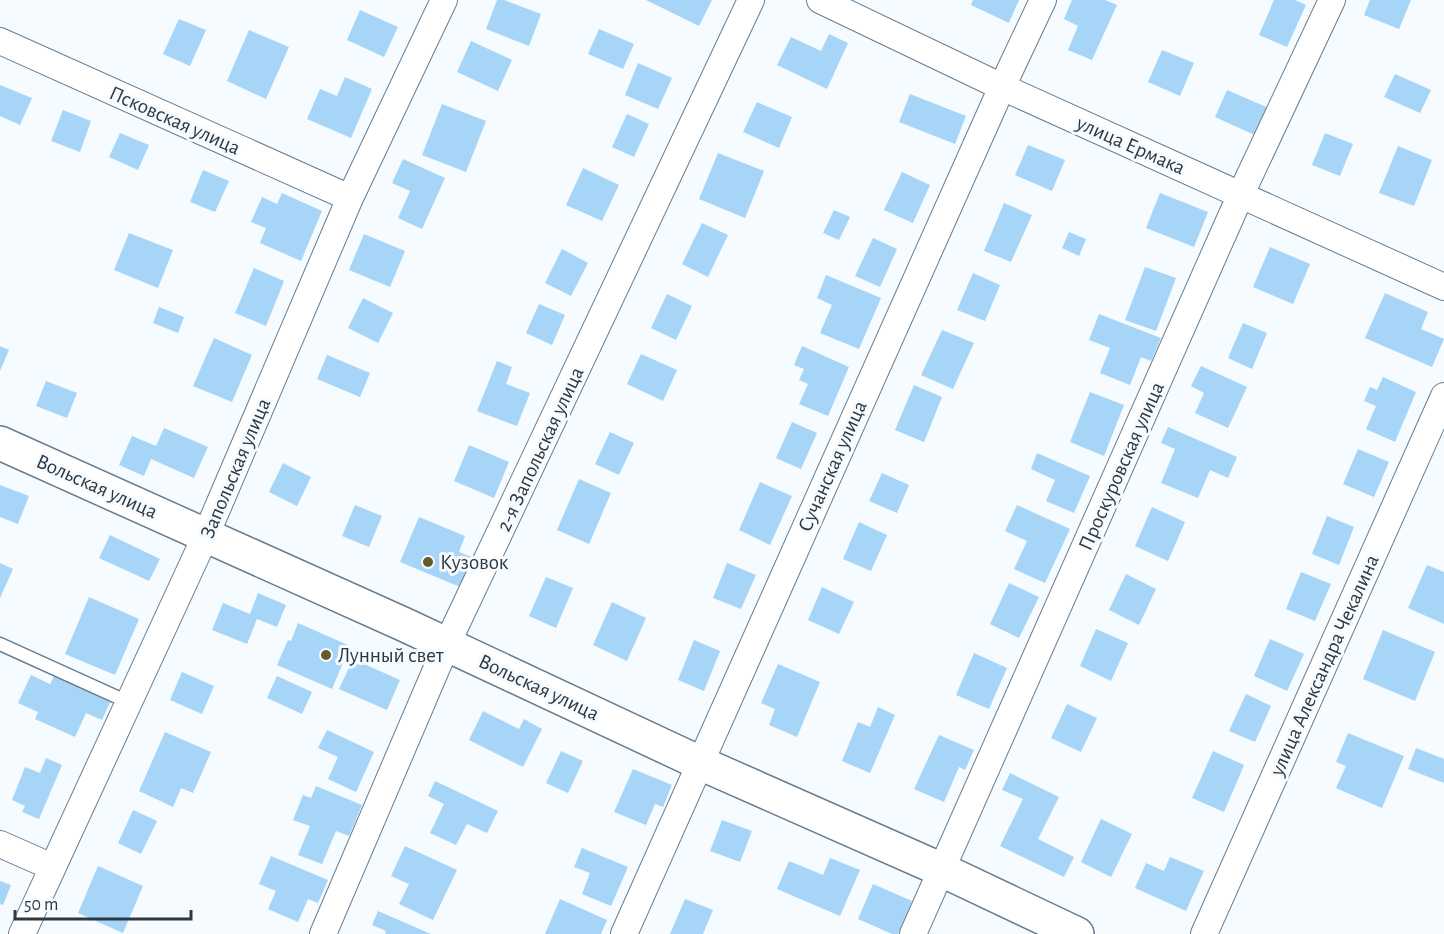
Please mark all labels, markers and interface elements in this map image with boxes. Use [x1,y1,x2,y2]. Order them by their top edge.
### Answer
street label: Псковская улица [106,82,244,159]
street label: улица Ермака [1073,112,1188,179]
street label: 2-я Запольская улица [493,363,588,535]
street label: Проскуровская улица [1075,378,1168,554]
street label: Запольская улица [197,395,275,541]
street label: Сучанская улица [794,397,871,535]
street label: Вольская улица [33,450,161,523]
street label: улица Александра Чекалина [1266,551,1383,780]
place label: Кузовок [440,552,509,573]
marker: Кузовок [421,555,435,569]
place label: Лунный свет [338,645,444,666]
marker: Лунный свет [319,648,333,662]
street label: Вольская улица [475,650,603,725]
scale bar [15,883,190,921]
text: 50 m [24,896,58,914]

